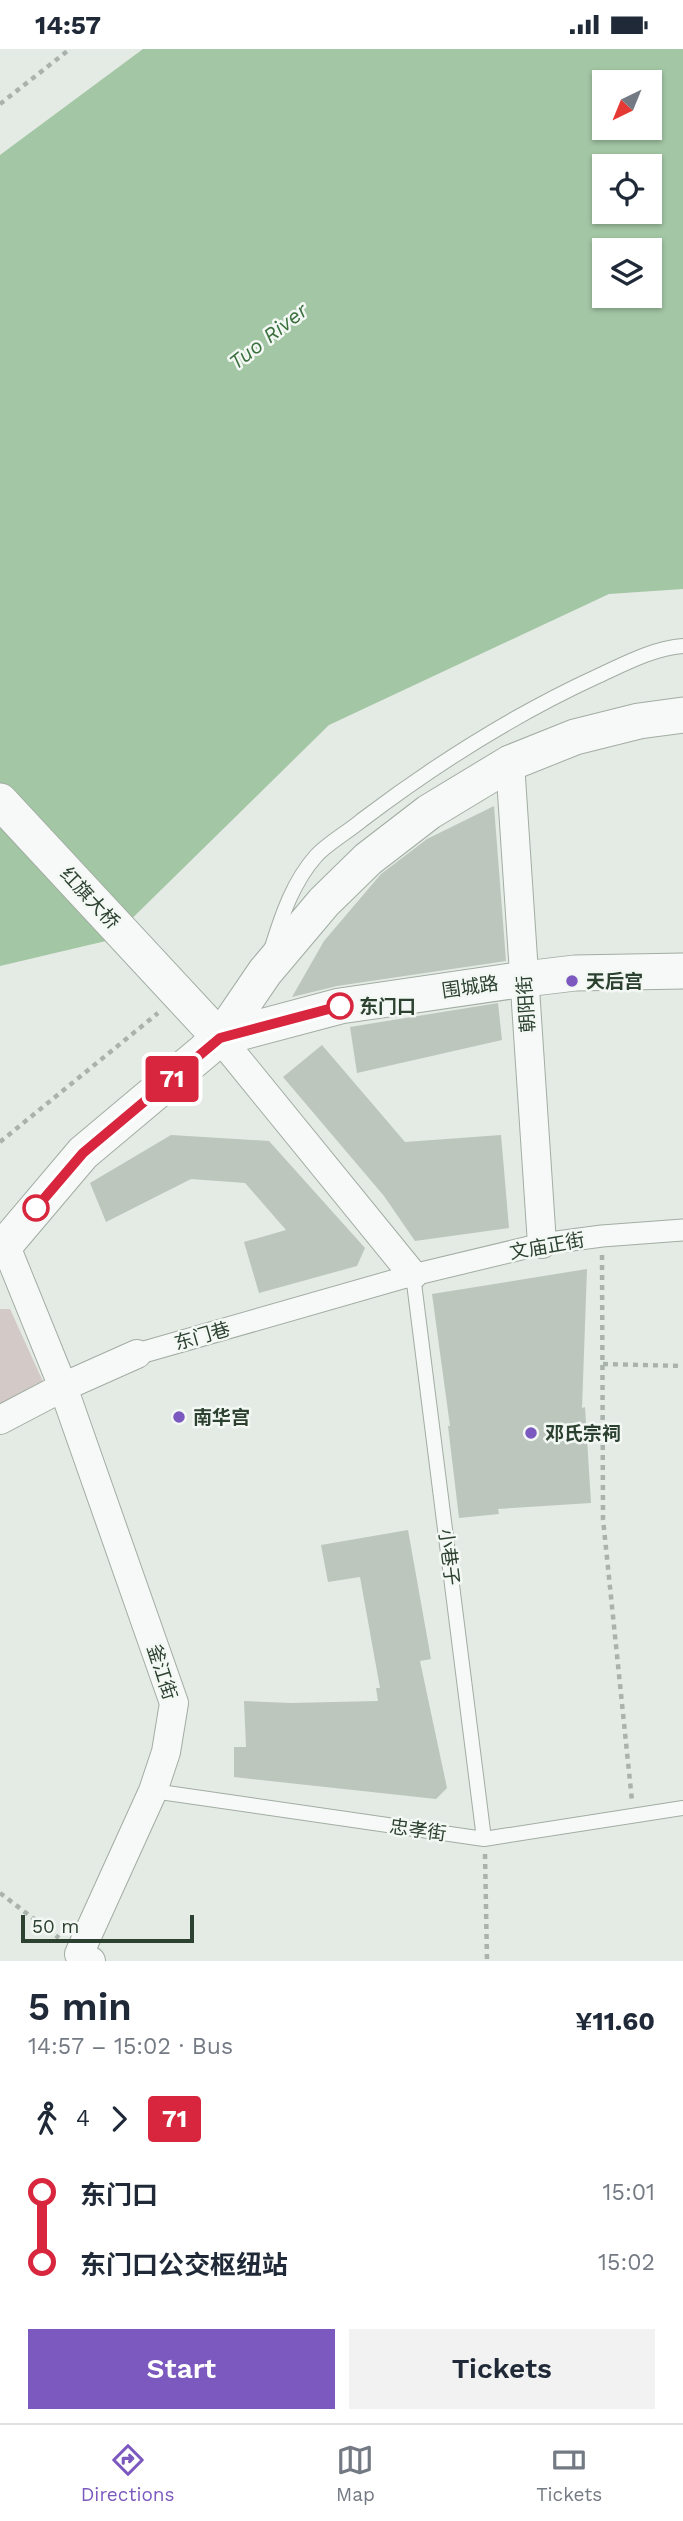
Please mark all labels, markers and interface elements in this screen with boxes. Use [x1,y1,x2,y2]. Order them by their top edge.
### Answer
text: 14:57 [35,10,101,40]
north arrow [592,70,662,140]
map controls [592,70,662,308]
button: locate [592,154,662,224]
button: layers [592,238,662,308]
water label: Tuo River [224,297,313,374]
street label: 红旗大桥 [56,862,124,934]
place label: 天后宫 [586,970,643,993]
street label: 围城路 [440,972,500,1002]
marker: 天后宫 [564,973,580,989]
street label: 朝阳街 [513,975,539,1033]
marker: 东门口 [327,993,353,1019]
place label: 东门口 [359,995,416,1018]
line badge: 71 [140,1056,204,1102]
text: 71 [160,1065,184,1093]
unlabelled marker [23,1195,49,1221]
street label: 文庙正街 [508,1228,586,1264]
street label: 东门巷 [171,1317,233,1355]
place label: 南华宫 [193,1406,250,1429]
marker: 南华宫 [171,1409,187,1425]
place label: 邓氏宗祠 [545,1422,621,1445]
marker: 邓氏宗祠 [523,1425,539,1441]
street label: 小巷子 [434,1527,464,1587]
street label: 釜江街 [142,1641,182,1703]
street label: 忠孝街 [388,1815,448,1845]
scale bar [21,1912,194,1944]
text: 50 m [32,1915,79,1938]
text: 5 min [28,1985,132,2029]
text: ¥11.60 [575,2006,655,2036]
text: 14:57 – 15:02 · Bus [28,2033,233,2060]
icon: walk [28,2100,66,2138]
icon: forward [100,2100,138,2138]
text: 4 [76,2105,90,2132]
text: 71 [162,2105,187,2133]
text: 15:01 [603,2179,655,2206]
text: 东门口 [80,2180,158,2210]
text: 15:02 [598,2249,655,2276]
text: 东门口公交枢纽站 [80,2250,288,2280]
button: Start [28,2329,335,2409]
button: Tickets [349,2329,655,2409]
tab: Directions [81,2441,175,2506]
tab: Map [336,2441,375,2506]
tab: Tickets [536,2441,602,2506]

